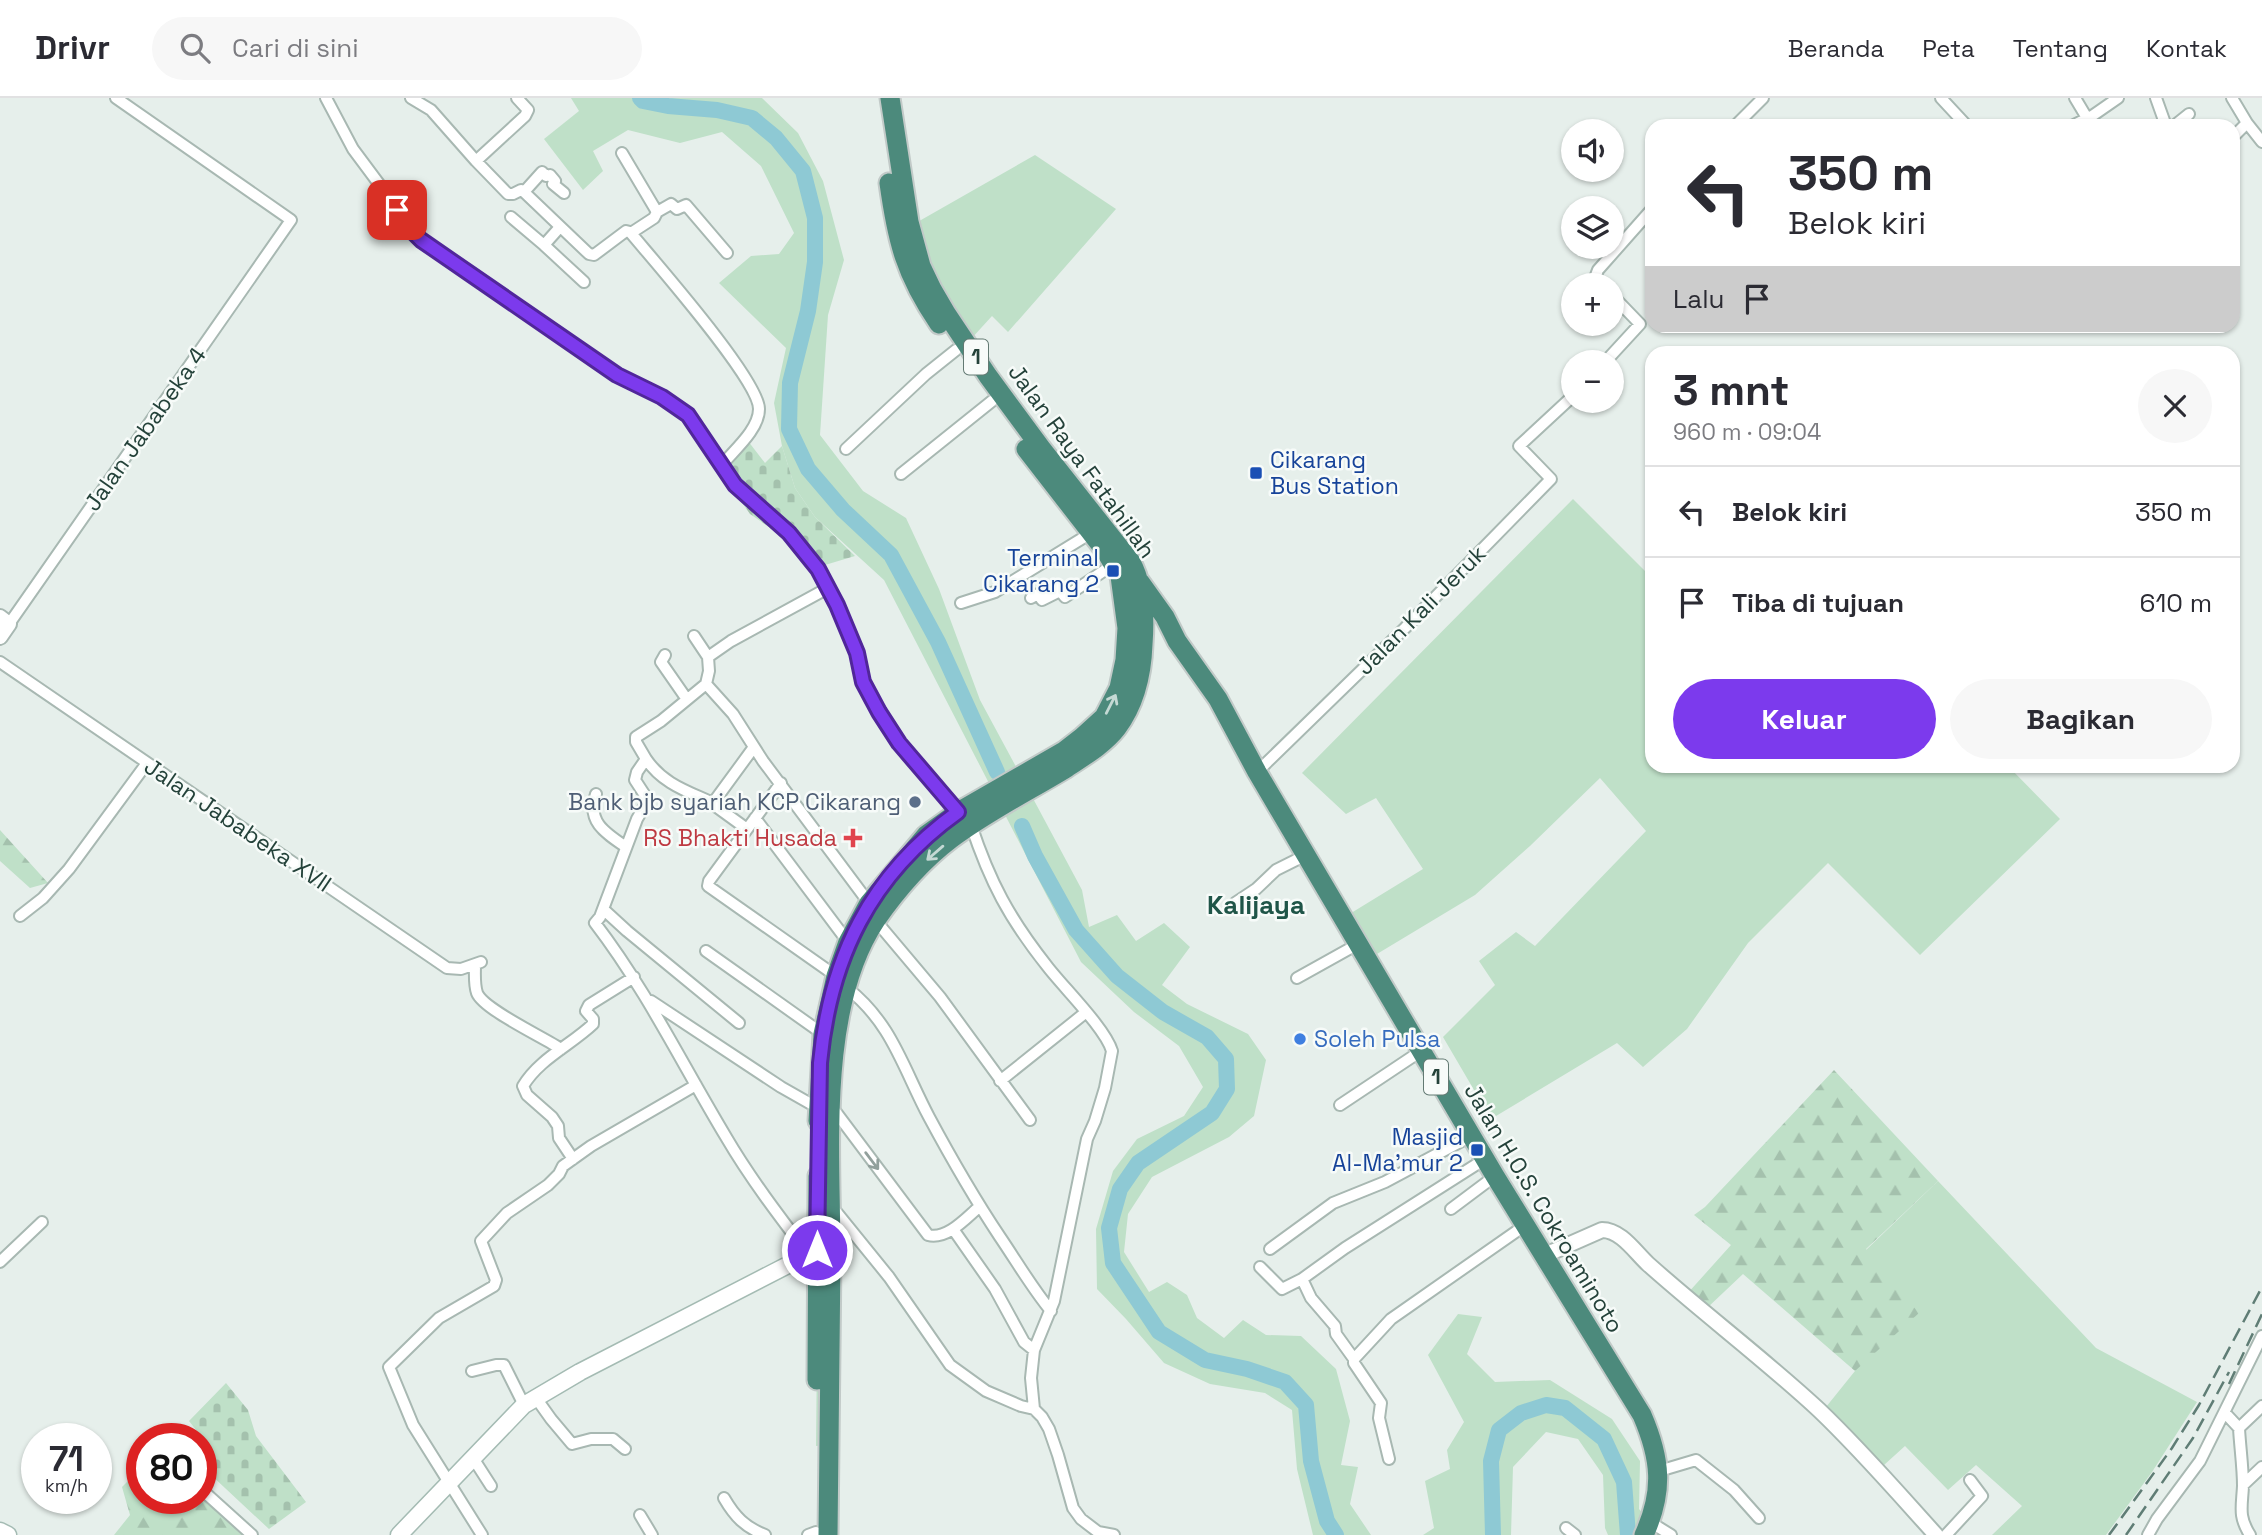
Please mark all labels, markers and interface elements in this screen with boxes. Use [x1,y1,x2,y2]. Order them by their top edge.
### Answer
search box [152,17,642,80]
text: Drivr [35,27,110,69]
icon: search [176,29,214,67]
text: Cari di sini [232,31,359,65]
text: Beranda [1788,33,1884,64]
text: Peta [1922,33,1975,64]
text: Tentang [2013,33,2108,64]
text: Kontak [2146,33,2227,64]
map controls [1561,119,1624,413]
button: sound [1561,119,1624,182]
text: 350 m [1788,142,1933,204]
icon: left [1673,147,1764,238]
pin [367,180,427,240]
icon: arrive [378,191,416,229]
button: layers [1561,196,1624,259]
text: Belok kiri [1788,203,1926,243]
button: + [1561,273,1624,336]
icon: arrive [1738,280,1776,318]
text: Lalu [1673,282,1724,316]
road number: 1 [964,340,988,374]
street label: Jalan Jababeka 4 [77,341,213,517]
button: − [1561,350,1624,413]
street label: Jalan Raya Fatahillah [1001,358,1163,564]
text: 3 mnt [1673,364,1790,417]
button: close [2138,369,2212,443]
text: 960 m · 09:04 [1673,417,1821,447]
place label: Cikarang Bus Station [1270,445,1399,501]
marker: Cikarang Bus Station [1248,465,1264,481]
icon: left [1673,493,1711,531]
text: Belok kiri [1732,495,1847,529]
text: 350 m [2135,495,2212,529]
street label: Jalan Kali Jeruk [1350,539,1492,681]
place label: Terminal Cikarang 2 [983,543,1099,599]
marker: Terminal Cikarang 2 [1105,563,1121,579]
icon: arrive [1673,584,1711,622]
text: Tiba di tujuan [1732,586,1904,620]
text: 610 m [2140,586,2212,620]
button: Keluar [1673,679,1936,759]
button: Bagikan [1950,679,2212,759]
one-way arrow [1105,694,1119,714]
street label: Jalan Jababeka XVII [139,751,337,899]
place label: Bank bjb syariah KCP Cikarang [568,787,901,817]
marker: Bank bjb syariah KCP Cikarang [907,794,923,810]
place label: RS Bhakti Husada [643,823,837,853]
marker: RS Bhakti Husada [843,828,863,848]
one-way arrow [926,845,944,861]
district label: Kalijaya [1207,888,1305,922]
place label: Soleh Pulsa [1314,1024,1440,1054]
marker: Soleh Pulsa [1292,1031,1308,1047]
road number: 1 [1424,1060,1448,1094]
street label: Jalan H.O.S. Cokroaminoto [1457,1078,1631,1338]
place label: Masjid Al-Ma'mur 2 [1332,1122,1463,1178]
marker: Masjid Al-Ma'mur 2 [1469,1142,1485,1158]
one-way arrow [864,1151,879,1170]
position arrow [780,1213,854,1287]
speed limit sign: 80 [126,1423,217,1514]
text: 71 [49,1437,84,1481]
text: km/h [45,1474,88,1497]

